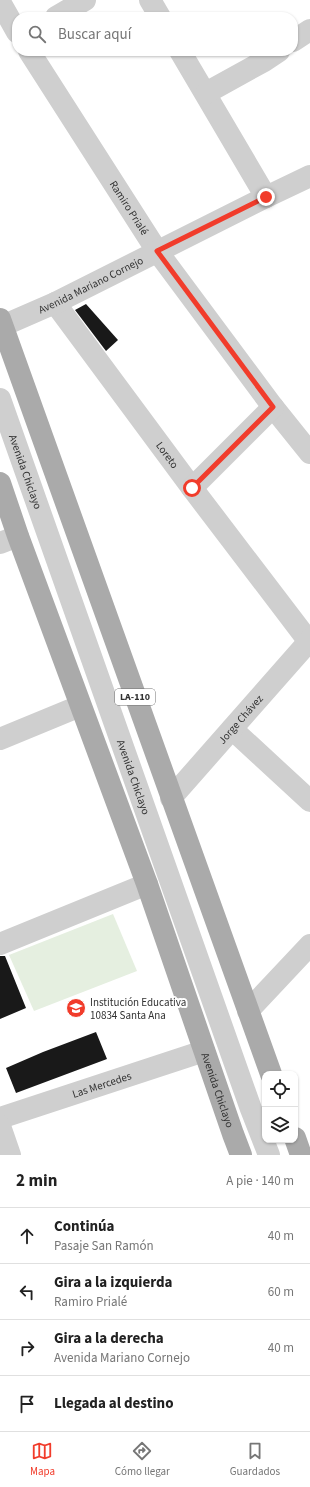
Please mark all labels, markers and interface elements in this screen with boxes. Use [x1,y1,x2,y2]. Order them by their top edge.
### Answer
search box [12,12,298,56]
icon: search [26,23,48,45]
text: Buscar aquí [58,24,131,45]
street label: Ramiro Prialé [106,177,153,238]
route end [257,188,275,206]
street label: Avenida Mariano Cornejo [36,252,146,317]
street label: Avenida Chiclayo [6,432,46,511]
street label: Loreto [153,438,182,471]
route start [183,479,201,497]
road number: LA-110 [115,689,155,705]
street label: Jorge Chávez [215,691,266,747]
street label: Avenida Chiclayo [113,738,154,817]
place label: Institución Educativa 10834 Santa Ana [90,995,186,1023]
school or university icon: Institución Educativa 10834 Santa Ana [65,997,87,1019]
street label: Avenida Chiclayo [198,1050,238,1130]
street label: Las Mercedes [70,1068,134,1101]
map controls [262,1071,298,1143]
button: locate [262,1071,298,1107]
button: layers [262,1107,298,1143]
text: 2 min [16,1169,57,1193]
text: A pie · 140 m [226,1172,294,1190]
text: Continúa [54,1216,115,1237]
icon: ahead [16,1225,38,1247]
text: 40 m [268,1227,294,1245]
text: Pasaje San Ramón [54,1237,154,1255]
text: Gira a la izquierda [54,1272,173,1293]
icon: left [16,1281,38,1303]
text: 60 m [268,1283,294,1301]
text: Ramiro Prialé [54,1293,127,1311]
text: Gira a la derecha [54,1328,164,1349]
icon: right [16,1337,38,1359]
text: 40 m [268,1339,294,1357]
text: Avenida Mariano Cornejo [54,1349,190,1367]
icon: arrive [16,1393,38,1415]
text: Llegada al destino [54,1393,174,1414]
tab: Mapa [30,1440,55,1479]
tab: Cómo llegar [115,1440,170,1479]
tab: Guardados [230,1440,280,1479]

